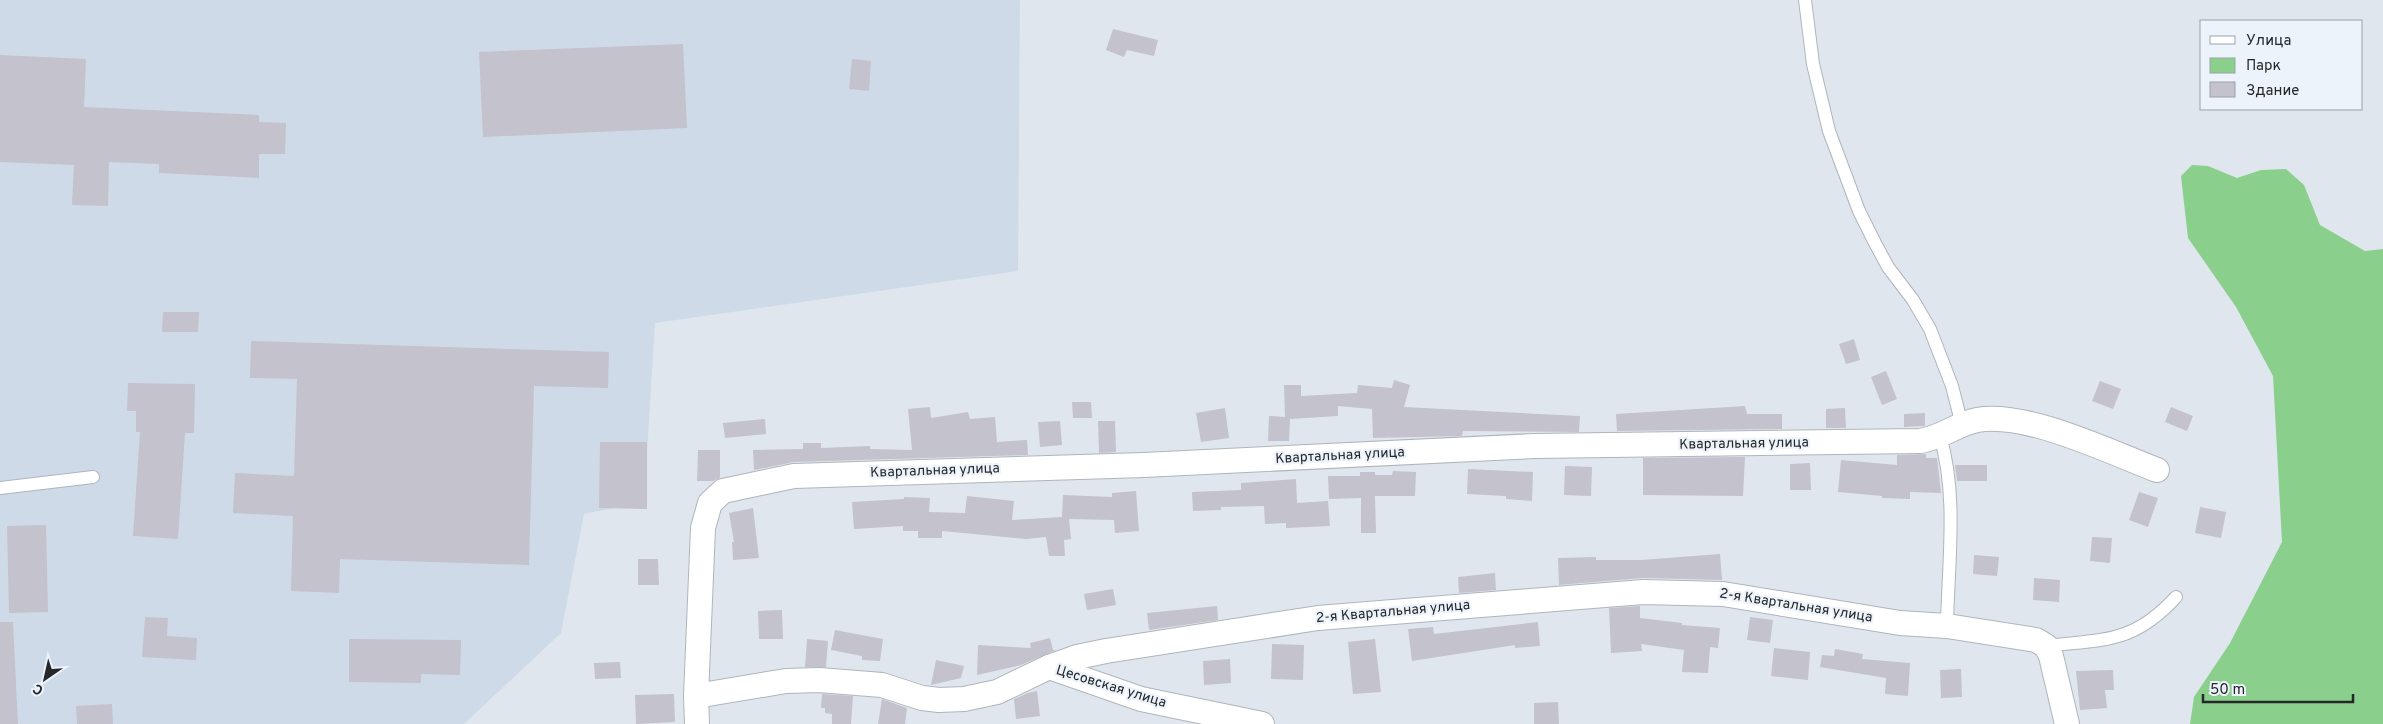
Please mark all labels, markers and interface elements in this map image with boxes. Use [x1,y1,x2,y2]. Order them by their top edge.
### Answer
legend [2200,20,2363,110]
text: Улица [2246,32,2291,51]
text: Парк [2246,57,2281,76]
text: Здание [2246,82,2299,101]
street label: Квартальная улица [1679,434,1809,454]
street label: Квартальная улица [1275,444,1405,468]
street label: Квартальная улица [870,460,1000,482]
street label: 2-я Квартальная улица [1718,586,1874,626]
street label: 2-я Квартальная улица [1315,597,1471,627]
north arrow [20,654,70,704]
street label: Цесовская улица [1054,662,1168,712]
scale bar [2203,672,2353,704]
text: С [30,679,47,698]
text: 50 m [2210,681,2245,700]

